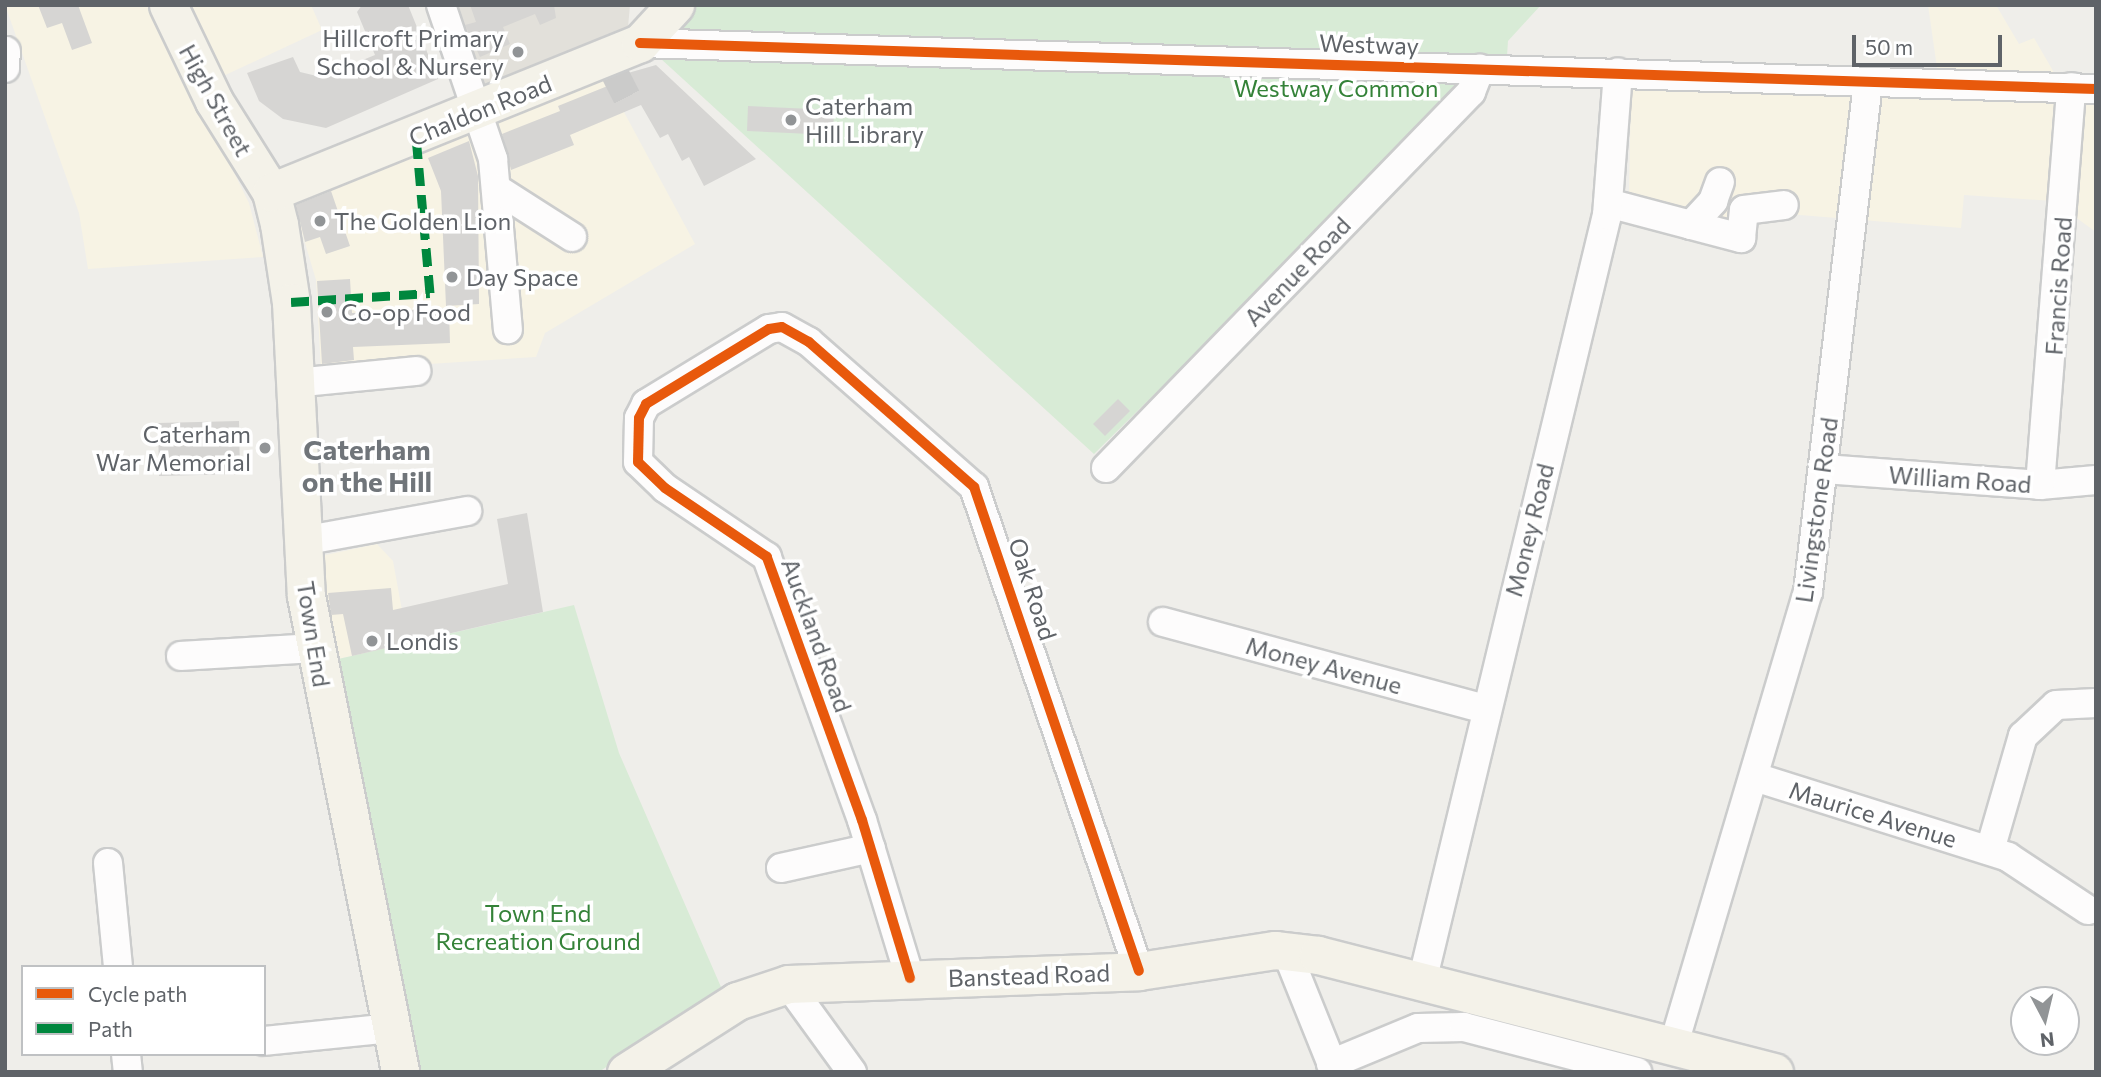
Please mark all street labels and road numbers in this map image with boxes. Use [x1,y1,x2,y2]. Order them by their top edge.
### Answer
street label: Westway [1319,28,1419,60]
street label: High Street [174,39,258,161]
street label: Chaldon Road [404,68,556,152]
street label: Avenue Road [1238,210,1356,332]
street label: Francis Road [2039,216,2077,356]
street label: Livingstone Road [1789,415,1843,605]
street label: Money Road [1499,460,1559,600]
street label: William Road [1888,460,2032,498]
street label: Oak Road [1003,534,1063,644]
street label: Auckland Road [776,554,858,716]
street label: Town End [291,579,337,689]
street label: Money Avenue [1243,630,1405,700]
street label: Maurice Avenue [1786,775,1960,853]
street label: Banstead Road [948,958,1110,992]

